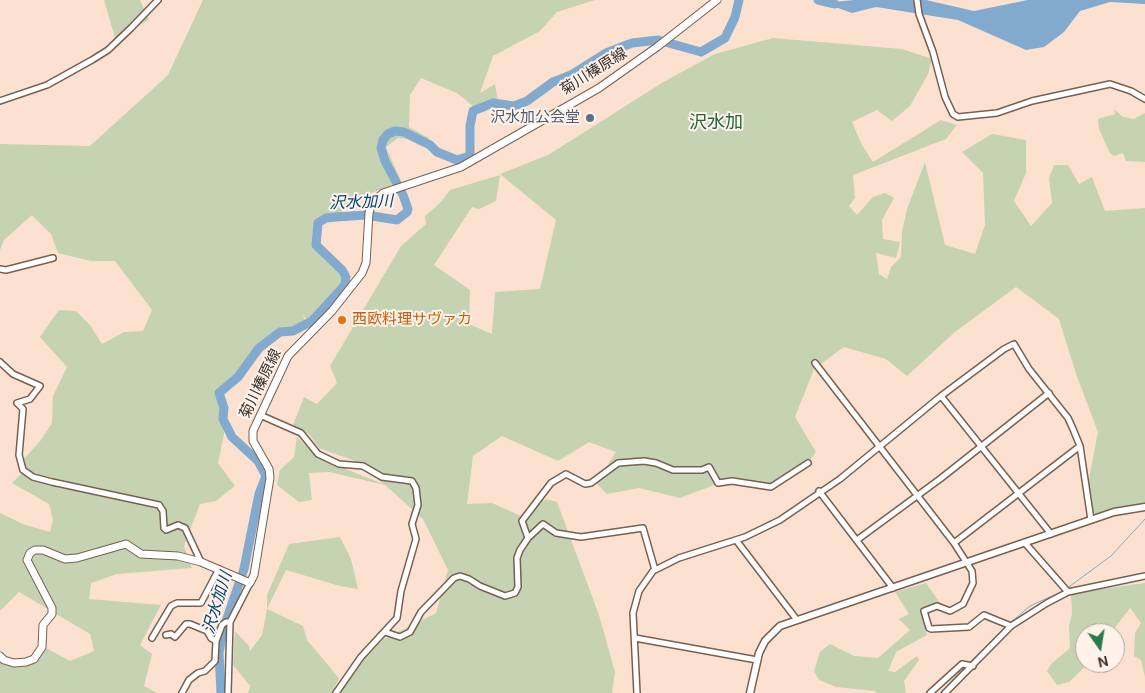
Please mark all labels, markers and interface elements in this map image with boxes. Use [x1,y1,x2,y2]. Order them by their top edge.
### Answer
street label: 菊川榛原線 [557,44,631,100]
place label: 沢水加公会堂 [490,109,580,127]
marker: 沢水加公会堂 [584,112,596,124]
district label: 沢水加 [689,112,743,134]
water label: 沢水加川 [329,192,393,214]
place label: 西欧料理サヴァカ [352,311,472,329]
marker: 西欧料理サヴァカ [336,314,348,326]
street label: 菊川榛原線 [236,346,286,422]
water label: 沢水加川 [199,570,237,636]
north arrow [1075,623,1125,673]
text: N [1096,652,1110,672]

